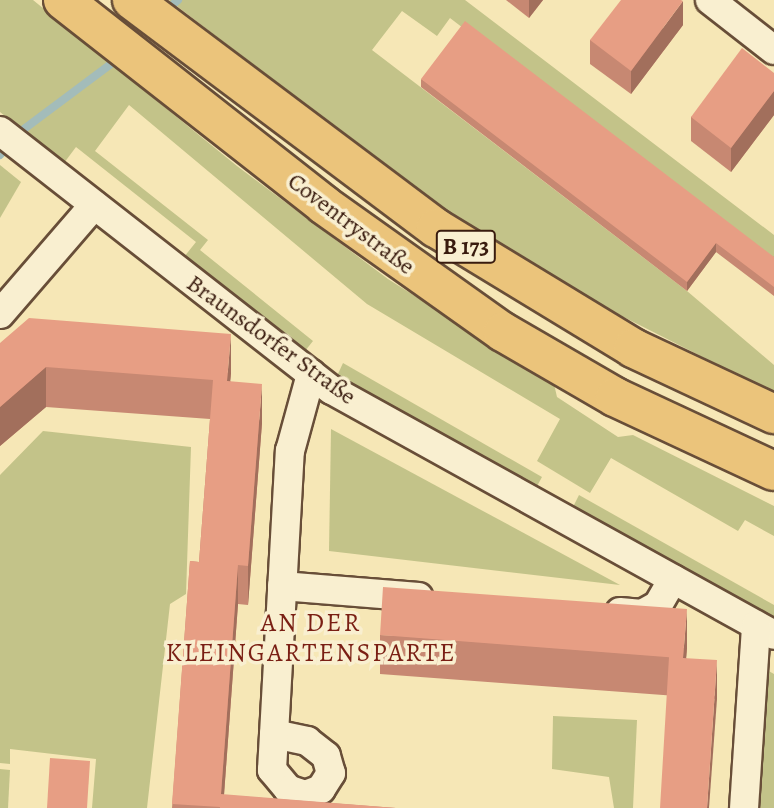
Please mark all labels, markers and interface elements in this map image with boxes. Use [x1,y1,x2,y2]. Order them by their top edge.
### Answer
street label: Coventrystraße [282,167,420,281]
road number: B 173 [434,228,498,266]
street label: Braunsdorfer Straße [181,269,361,411]
district label: AN DER KLEINGARTENSPARTE [168,607,454,668]

